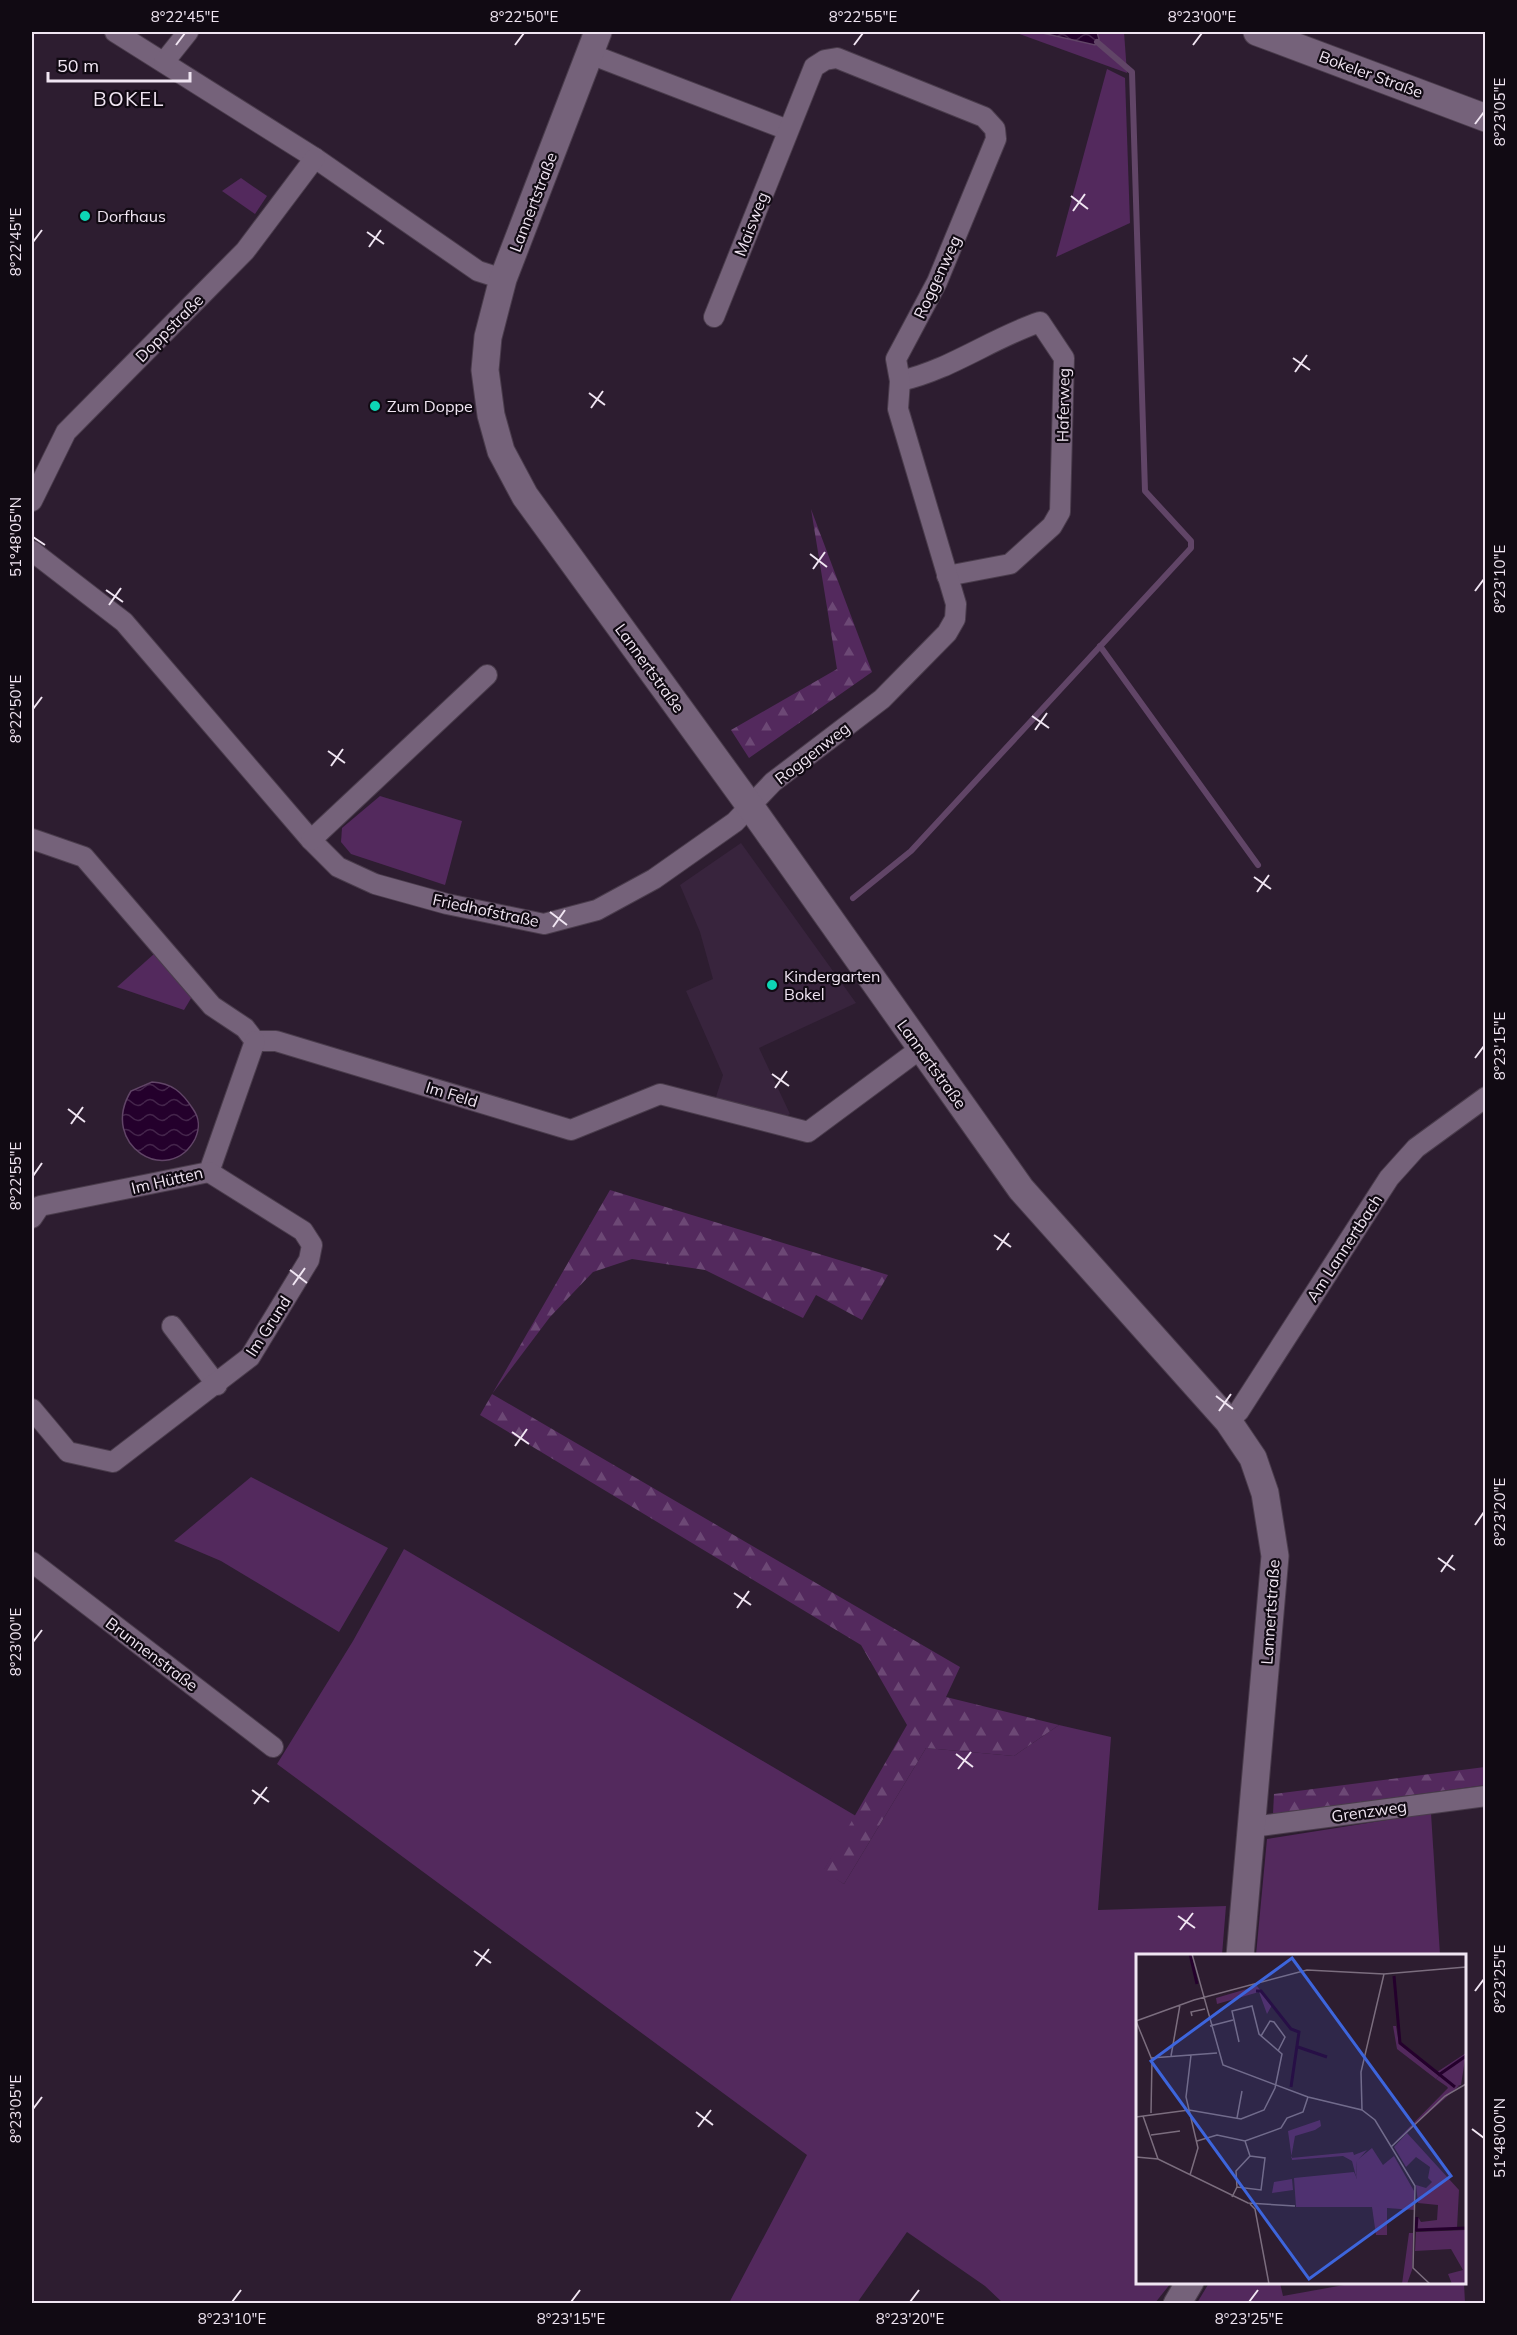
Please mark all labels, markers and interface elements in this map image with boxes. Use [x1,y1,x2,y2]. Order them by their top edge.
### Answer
text: 8°22'45"E [151,7,219,26]
text: 8°22'50"E [490,7,558,26]
text: 8°22'55"E [829,7,897,26]
text: 8°23'00"E [1168,7,1236,26]
scale bar [48,45,190,83]
street label: Bokeler Straße [1316,46,1426,102]
text: 50 m [57,54,99,77]
text: 8°23'05"E [1490,78,1509,146]
district label: BOKEL [93,86,165,111]
street label: Lannertstraße [505,149,561,255]
street label: Maisweg [730,189,772,259]
place label: Dorfhaus [97,206,166,226]
text: 8°22'45"E [6,208,25,276]
marker: Dorfhaus [78,209,92,223]
street label: Roggenweg [909,232,965,322]
street label: Doppstraße [131,290,207,366]
street label: Haferweg [1052,368,1074,442]
place label: Zum Doppe [387,396,473,416]
marker: Zum Doppe [368,399,382,413]
text: 51°48'05"N [6,497,25,577]
text: 8°23'10"E [1490,545,1509,613]
street label: Lannertstraße [611,620,689,716]
text: 8°22'50"E [6,675,25,743]
street label: Roggenweg [771,718,853,788]
street label: Friedhofstraße [431,889,541,931]
place label: Kindergarten Bokel [784,966,880,1004]
marker: Kindergarten Bokel [765,978,779,992]
text: 8°23'15"E [1490,1012,1509,1080]
street label: Lannertstraße [893,1016,971,1112]
street label: Im Feld [424,1077,480,1111]
text: 8°22'55"E [6,1142,25,1210]
street label: Im Hütten [129,1162,205,1198]
street label: Am Lannertbach [1302,1191,1386,1305]
street label: Im Grund [241,1292,295,1360]
text: 8°23'20"E [1490,1478,1509,1546]
street label: Lannertstraße [1256,1559,1284,1665]
text: 8°23'00"E [6,1608,25,1676]
street label: Brunnenstraße [102,1613,202,1695]
street label: Grenzweg [1330,1796,1408,1826]
text: 8°23'25"E [1490,1945,1509,2013]
inset map [1136,1954,1466,2284]
text: 8°23'05"E [6,2075,25,2143]
text: 51°48'00"N [1490,2098,1509,2178]
text: 8°23'10"E [198,2309,266,2328]
text: 8°23'15"E [537,2309,605,2328]
text: 8°23'20"E [876,2309,944,2328]
text: 8°23'25"E [1215,2309,1283,2328]

